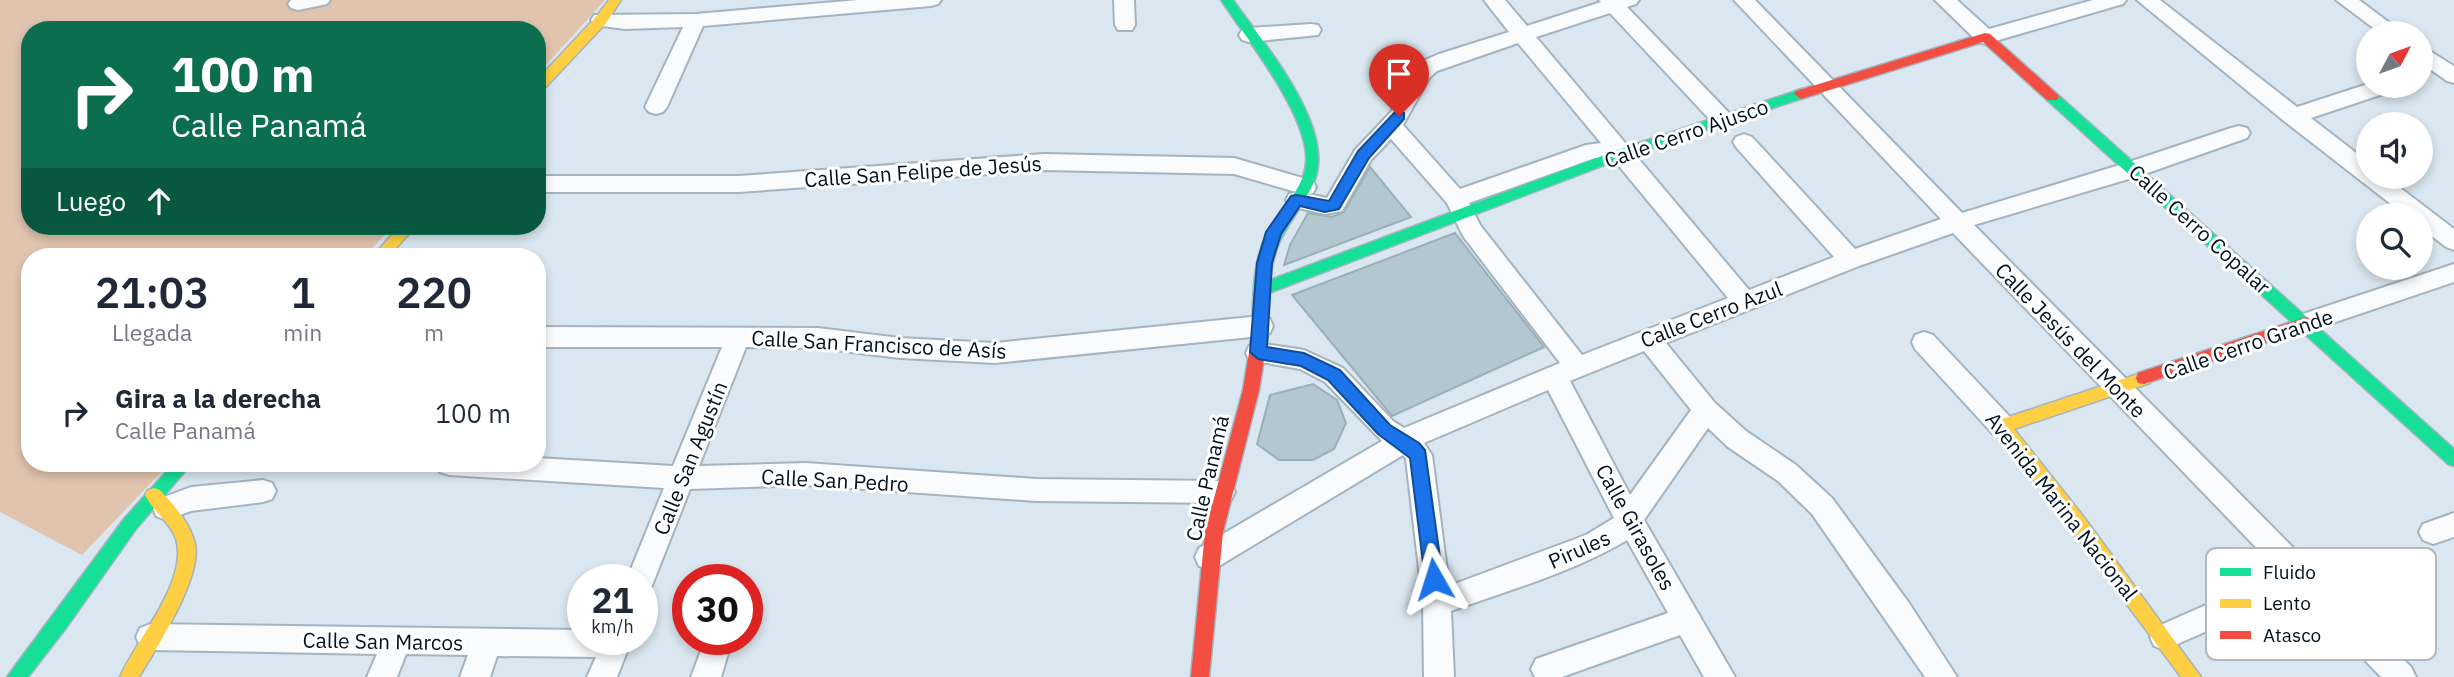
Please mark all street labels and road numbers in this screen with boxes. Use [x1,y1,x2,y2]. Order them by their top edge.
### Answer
street label: Calle Cerro Ajusco [1600,92,1772,174]
street label: Calle San Felipe de Jesús [803,149,1043,193]
street label: Calle Cerro Copalar [2123,158,2277,300]
street label: Calle Jesús del Monte [1990,256,2152,424]
street label: Calle Cerro Azul [1636,274,1786,354]
street label: Calle Cerro Grande [2159,302,2337,386]
street label: Calle San Francisco de Asís [751,323,1007,365]
street label: Calle San Agustín [646,377,734,539]
street label: Avenida Marina Nacional [1980,406,2145,606]
street label: Calle Panamá [1179,412,1235,544]
street label: Calle Girasoles [1590,459,1682,595]
street label: Calle San Pedro [761,462,909,498]
street label: Pirules [1544,523,1614,575]
street label: Calle San Marcos [302,626,464,656]

